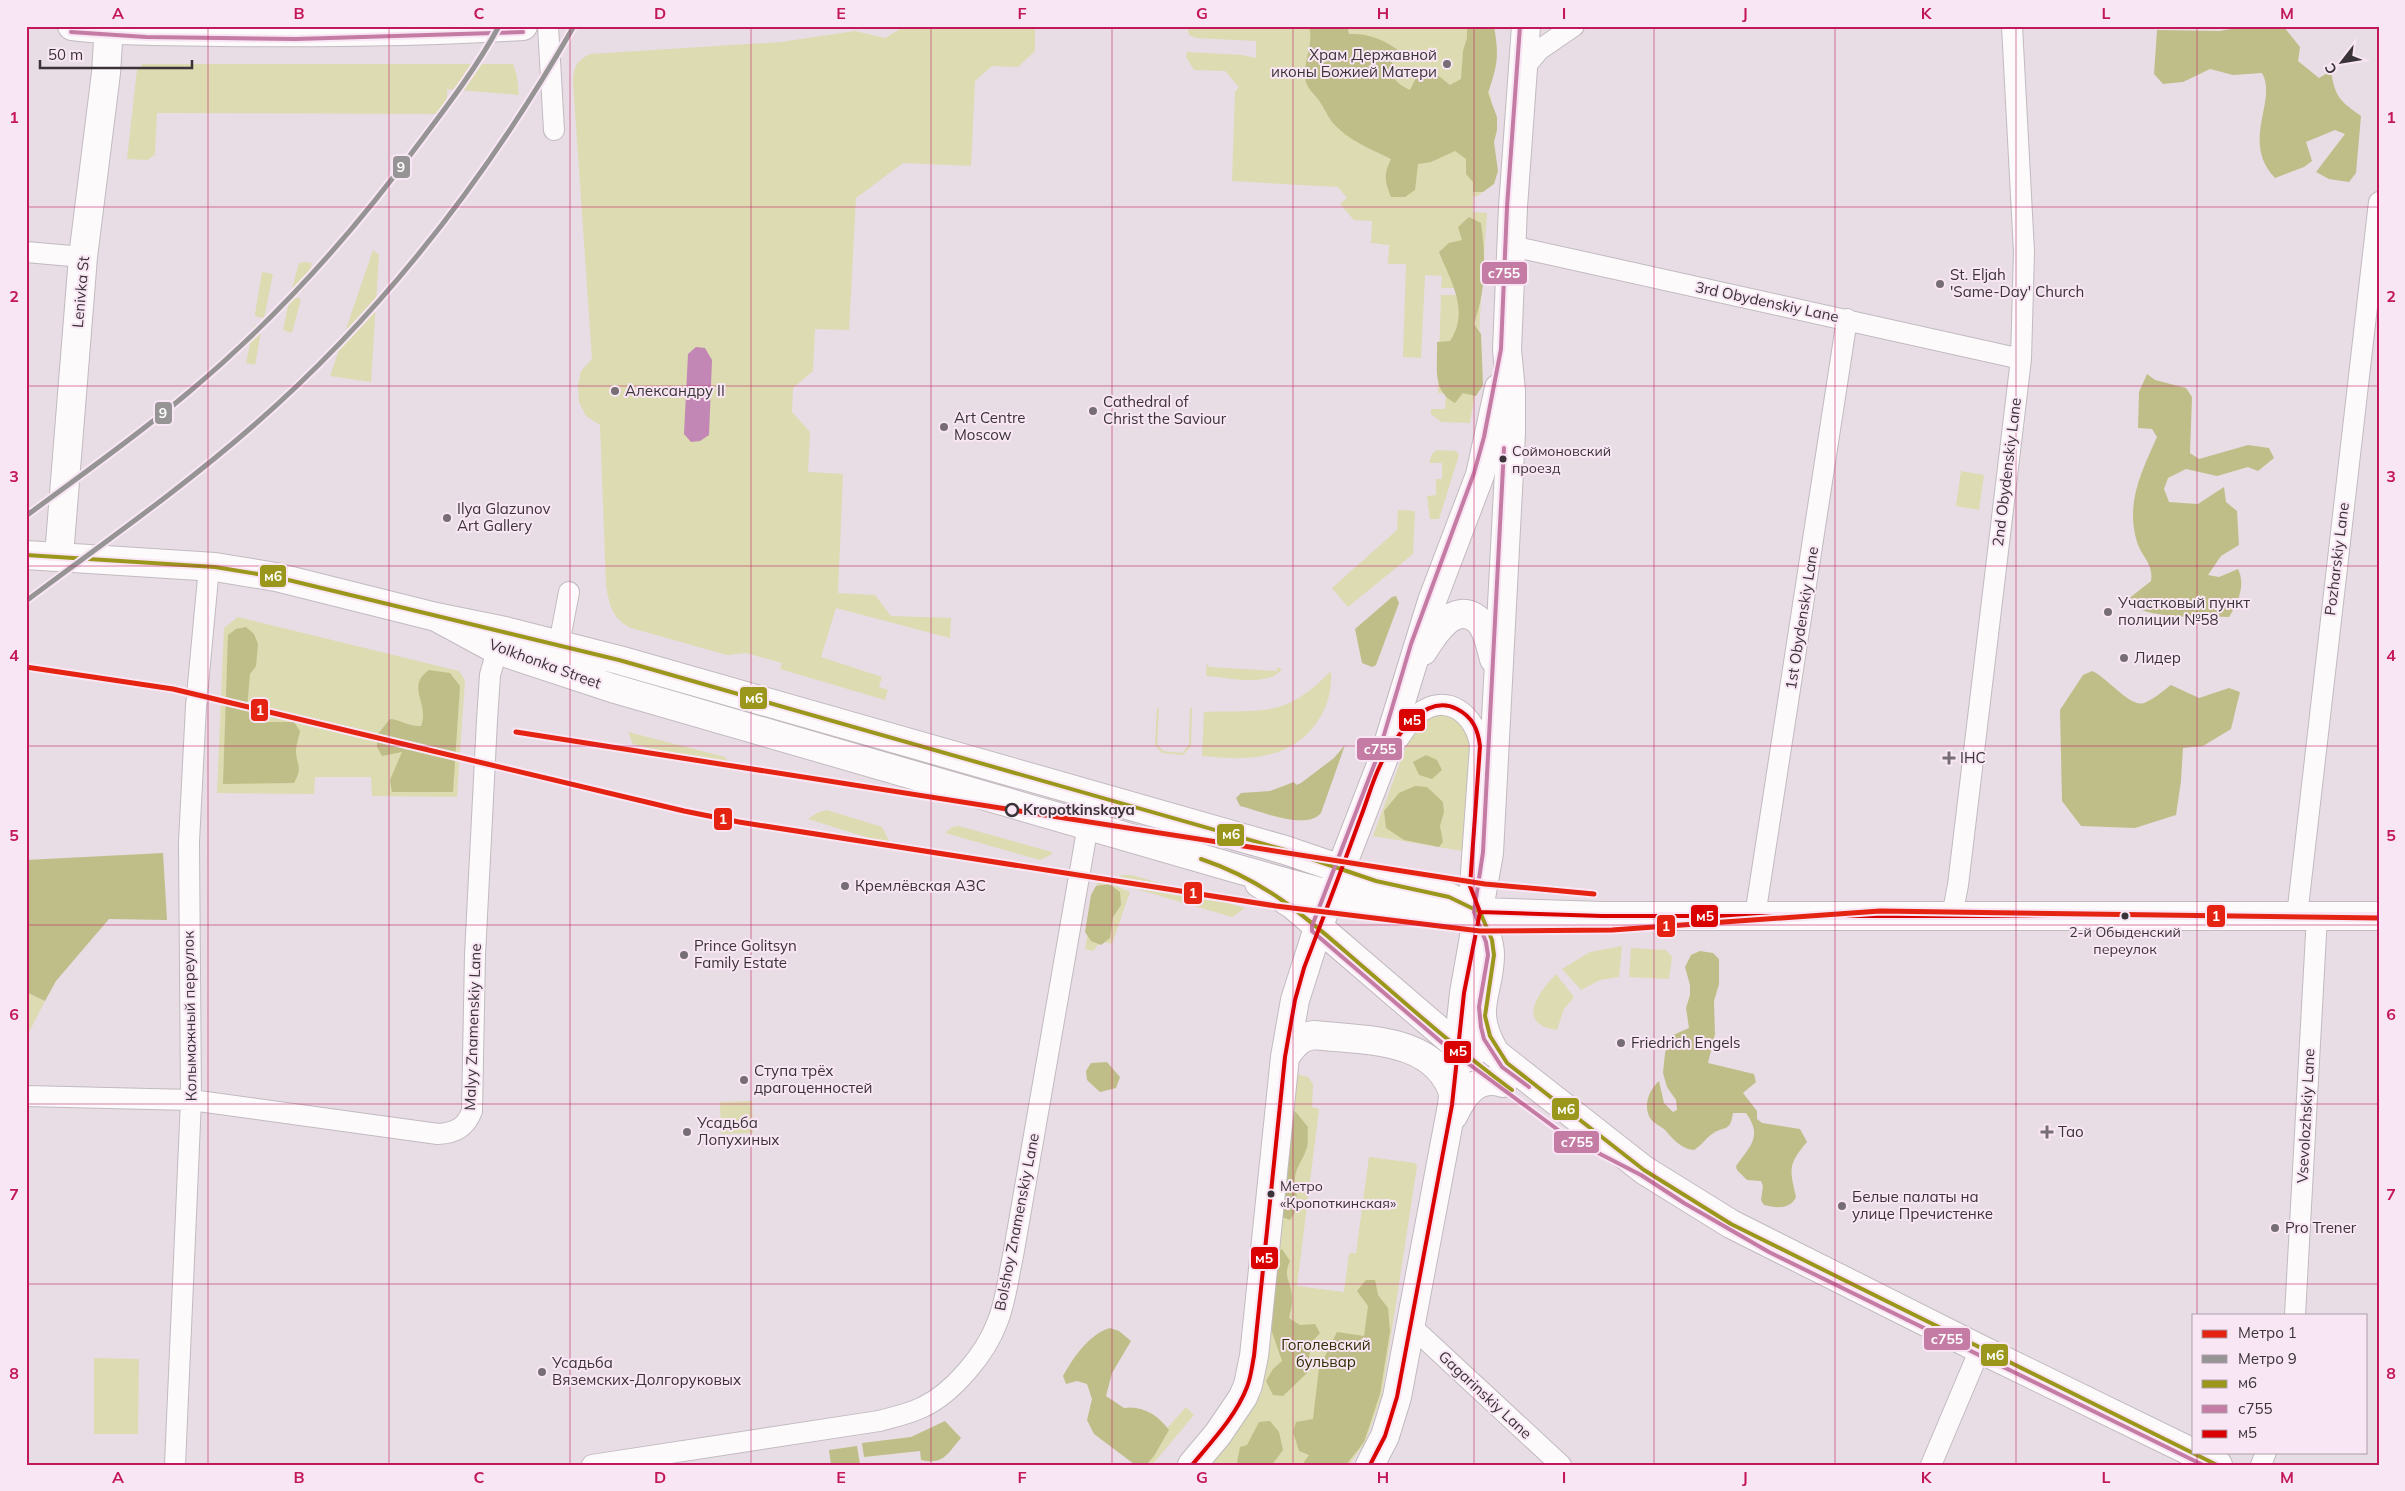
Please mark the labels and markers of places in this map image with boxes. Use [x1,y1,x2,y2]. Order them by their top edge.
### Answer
place label: Храм Державной иконы Божией Матери [1271,45,1437,81]
marker: Храм Державной иконы Божией Матери [1441,58,1453,70]
place label: St. Eljah 'Same-Day' Church [1950,265,2084,301]
marker: St. Eljah 'Same-Day' Church [1934,278,1946,290]
place label: Александру II [625,381,725,400]
marker: Александру II [609,385,621,397]
place label: Cathedral of Christ the Saviour [1103,392,1227,428]
marker: Cathedral of Christ the Saviour [1087,405,1099,417]
place label: Art Centre Moscow [954,408,1025,444]
marker: Art Centre Moscow [938,421,950,433]
place label: Соймоновский проезд [1512,442,1611,477]
marker: Соймоновский проезд [1498,454,1508,464]
place label: Ilya Glazunov Art Gallery [457,499,550,535]
marker: Ilya Glazunov Art Gallery [441,512,453,524]
place label: Участковый пункт полиции №58 [2117,593,2250,629]
marker: Участковый пункт полиции №58 [2102,606,2114,618]
place label: Лидер [2134,648,2181,667]
marker: Лидер [2118,652,2130,664]
place label: IHC [1960,748,1986,767]
marker: IHC [1942,751,1956,765]
place label: Kropotkinskaya [1023,800,1135,819]
marker: Kropotkinskaya [1005,803,1019,817]
place label: Кремлёвская АЗС [855,876,986,895]
marker: Кремлёвская АЗС [839,880,851,892]
marker: 2-й Обыденский переулок [2120,911,2130,921]
place label: 2-й Обыденский переулок [2069,923,2181,958]
place label: Prince Golitsyn Family Estate [694,936,797,972]
marker: Prince Golitsyn Family Estate [678,949,690,961]
place label: Friedrich Engels [1631,1033,1740,1052]
marker: Friedrich Engels [1615,1037,1627,1049]
place label: Ступа трёх драгоценностей [754,1061,873,1097]
marker: Ступа трёх драгоценностей [738,1074,750,1086]
place label: Усадьба Лопухиных [696,1113,779,1149]
place label: Тао [2058,1122,2084,1141]
marker: Тао [2040,1125,2054,1139]
marker: Усадьба Лопухиных [681,1126,693,1138]
place label: Метро «Кропоткинская» [1280,1177,1396,1212]
place label: Белые палаты на улице Пречистенке [1852,1187,1993,1223]
marker: Метро «Кропоткинская» [1266,1189,1276,1199]
marker: Белые палаты на улице Пречистенке [1836,1200,1848,1212]
place label: Pro Trener [2285,1218,2357,1237]
marker: Pro Trener [2269,1222,2281,1234]
place label: Усадьба Вяземских-Долгоруковых [551,1353,741,1389]
marker: Усадьба Вяземских-Долгоруковых [536,1366,548,1378]

